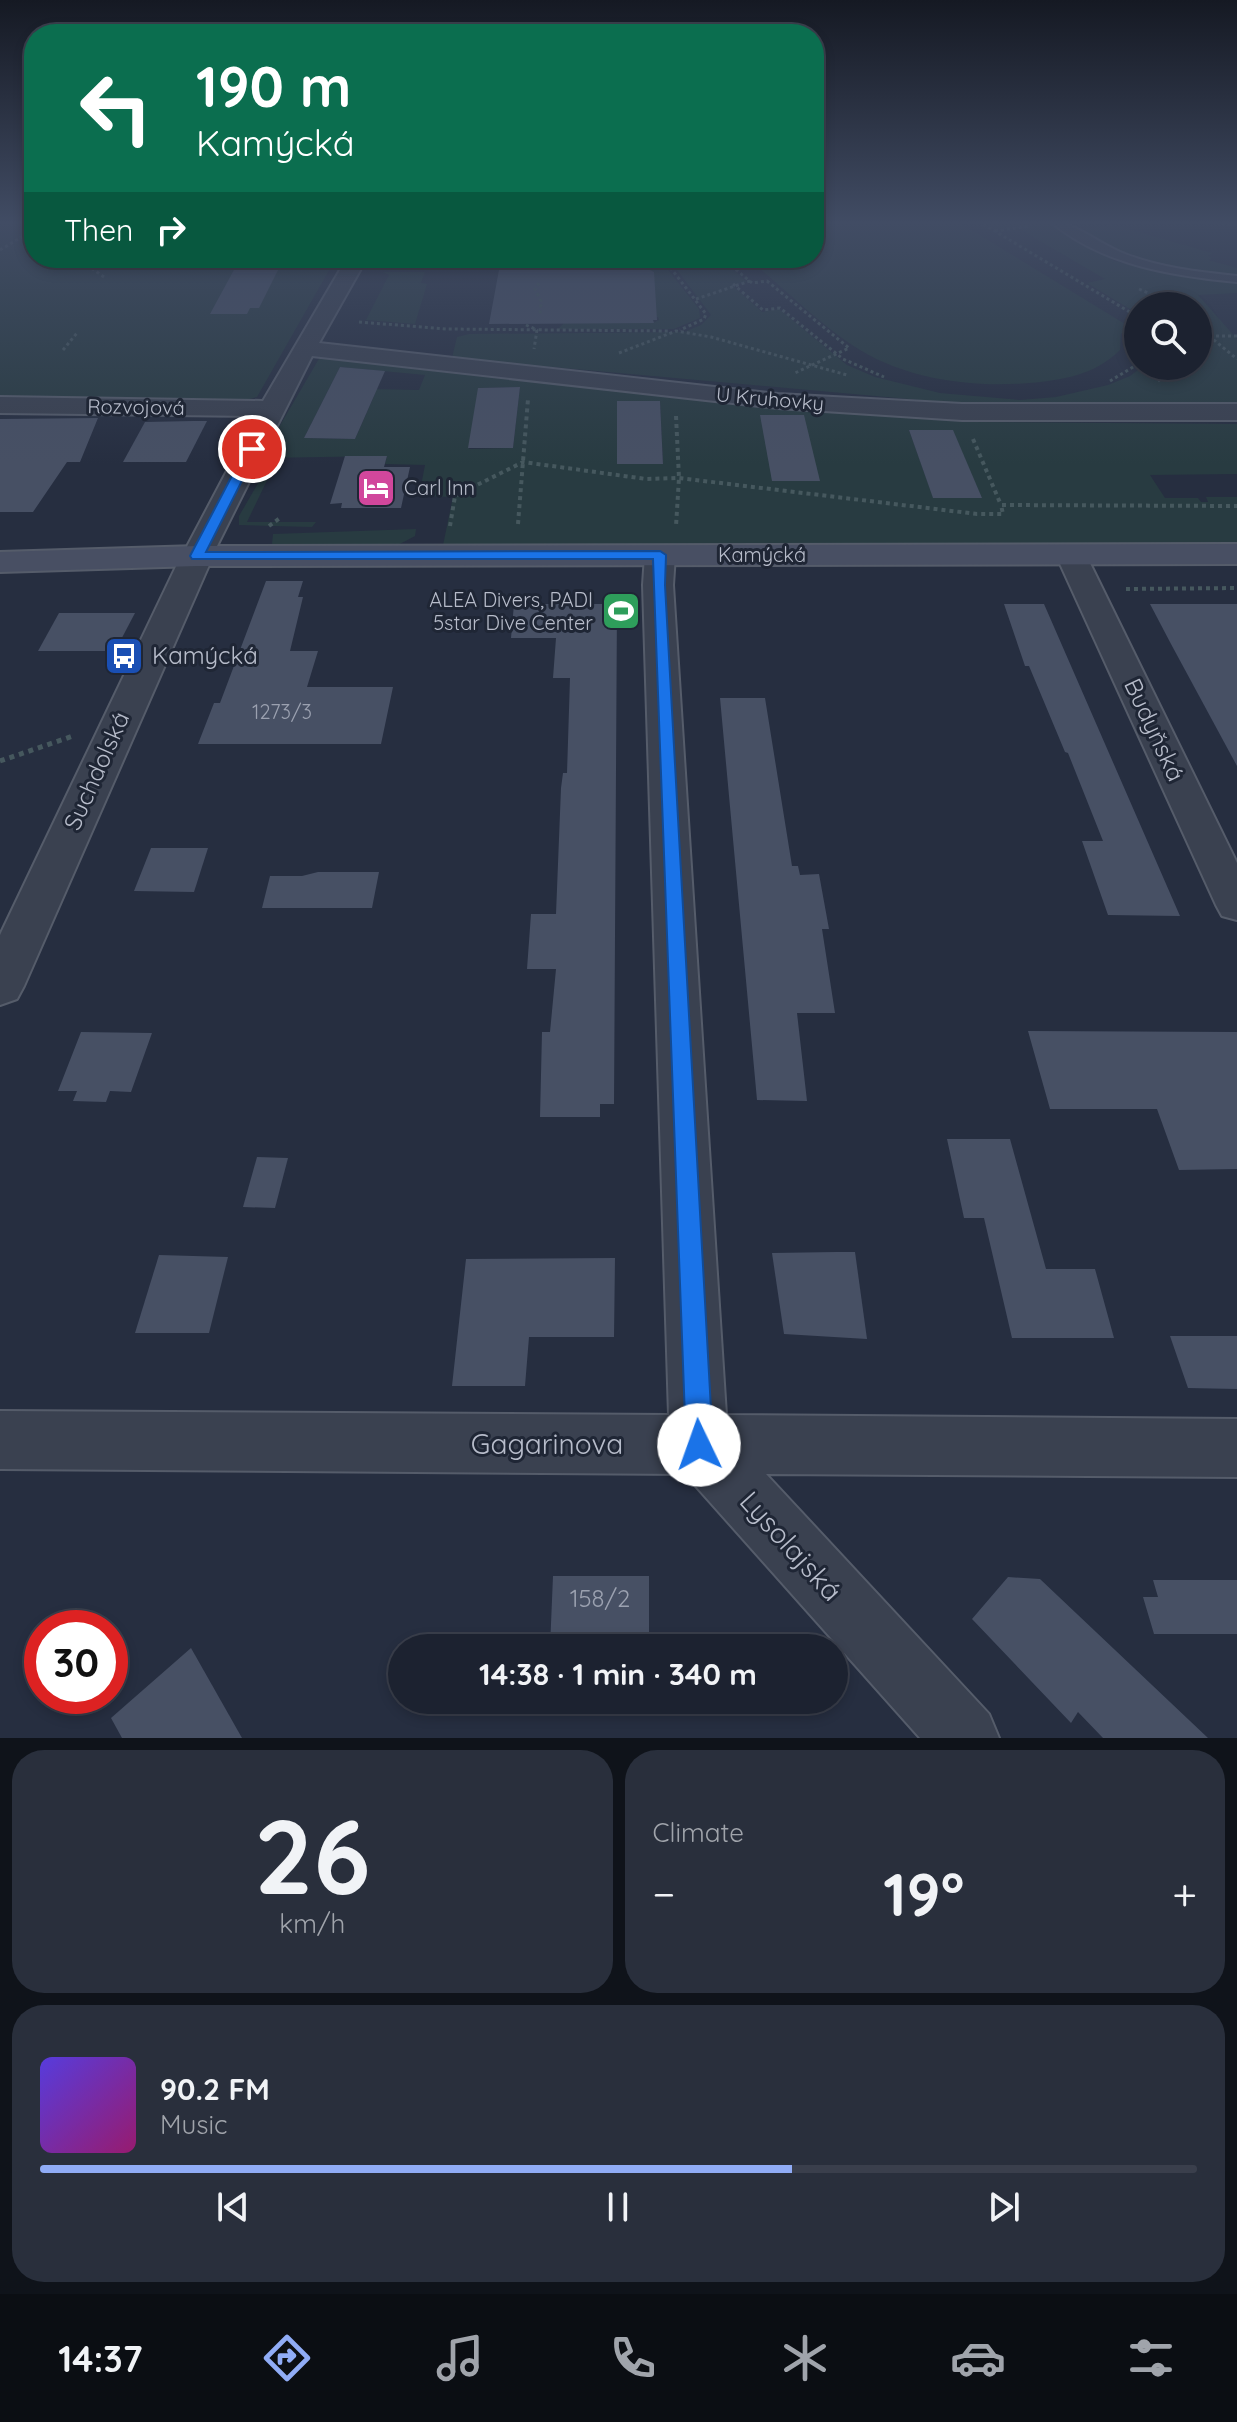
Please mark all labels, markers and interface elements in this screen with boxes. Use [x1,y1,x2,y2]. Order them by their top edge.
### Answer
text: 190 m [196,51,351,121]
icon: left [64,56,168,160]
text: Kamýcká [196,120,355,165]
icon: right [149,208,193,252]
text: Then [64,211,133,249]
map controls [1124,292,1212,380]
button: search [1124,292,1212,380]
street label: U Kruhovky [715,381,825,416]
street label: Rozvojová [87,393,185,420]
pin [218,415,286,483]
icon: arrive [230,427,274,471]
hotel icon: Carl Inn [355,467,397,509]
place label: Carl Inn [404,475,475,500]
street label: Kamýcká [718,542,806,567]
place label: ALEA Divers, PADI 5star Dive Center [429,587,593,635]
sports icon: ALEA Divers, PADI 5star Dive Center [600,590,642,632]
bus stop icon: Kamýcká [103,635,145,677]
place label: Kamýcká [152,640,258,670]
street label: Budyňská [1118,673,1192,786]
house number: 1273/3 [252,699,312,724]
street label: Suchdolská [57,707,135,834]
position arrow [657,1403,741,1487]
street label: Gagarinova [471,1426,623,1461]
street label: Lysolajská [733,1483,850,1608]
house number: 158/2 [570,1583,630,1613]
speed limit sign: 30 [24,1610,128,1714]
text: 14:38 · 1 min · 340 m [479,1655,757,1693]
text: 26 [254,1790,371,1920]
text: Climate [653,1816,744,1849]
text: 19° [883,1856,964,1931]
text: − [653,1866,675,1921]
text: + [1172,1866,1197,1921]
text: km/h [279,1907,345,1940]
text: 90.2 FM [160,2070,270,2108]
text: Music [160,2108,228,2141]
icon: previous [211,2185,255,2229]
icon: pause [596,2185,640,2229]
icon: next [982,2185,1026,2229]
icon: directions [259,2330,315,2386]
icon: music [432,2330,488,2386]
icon: phone [605,2330,661,2386]
icon: climate [777,2330,833,2386]
icon: car [950,2330,1006,2386]
icon: filters [1123,2330,1179,2386]
text: 14:37 [58,2336,142,2381]

